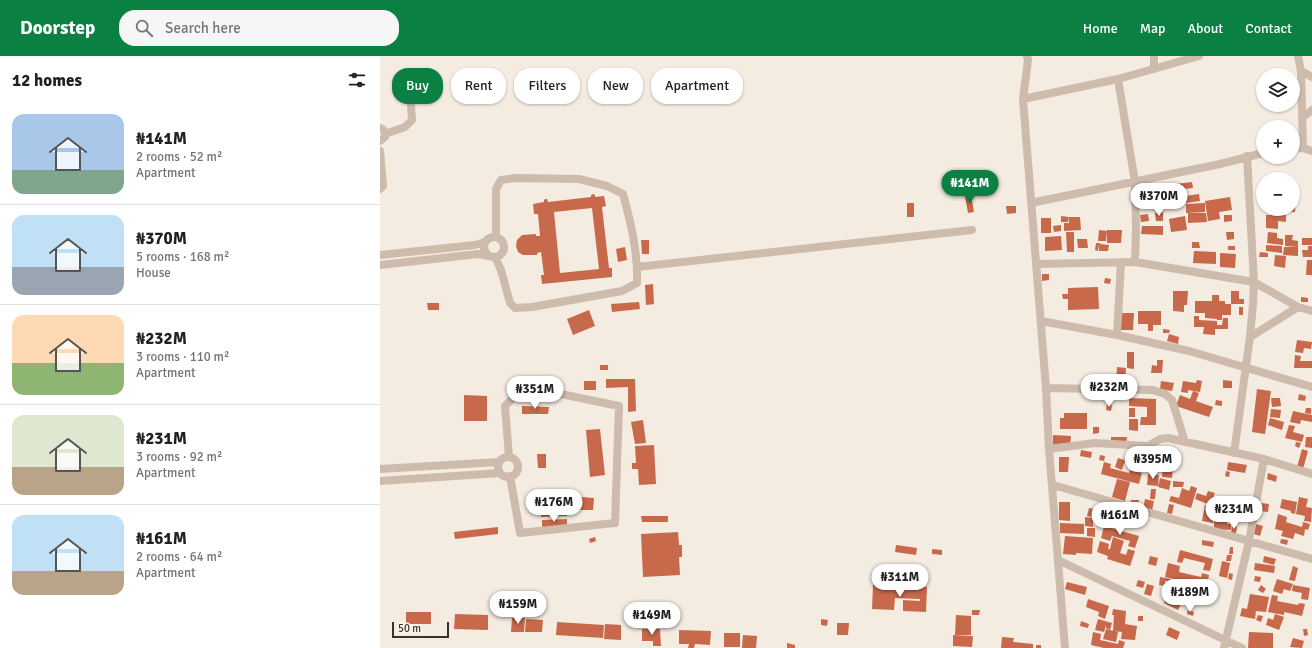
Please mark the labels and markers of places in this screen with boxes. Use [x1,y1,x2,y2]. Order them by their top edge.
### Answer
pin: ₦141M [942,170,998,204]
pin: ₦370M [1131,183,1187,217]
pin: ₦232M [1081,374,1137,408]
pin: ₦351M [507,376,563,410]
pin: ₦395M [1125,446,1181,480]
pin: ₦176M [526,489,582,523]
pin: ₦231M [1206,496,1262,530]
pin: ₦161M [1092,502,1148,536]
pin: ₦311M [872,564,928,598]
pin: ₦189M [1162,579,1218,613]
pin: ₦159M [490,591,546,625]
pin: ₦149M [624,602,680,636]

